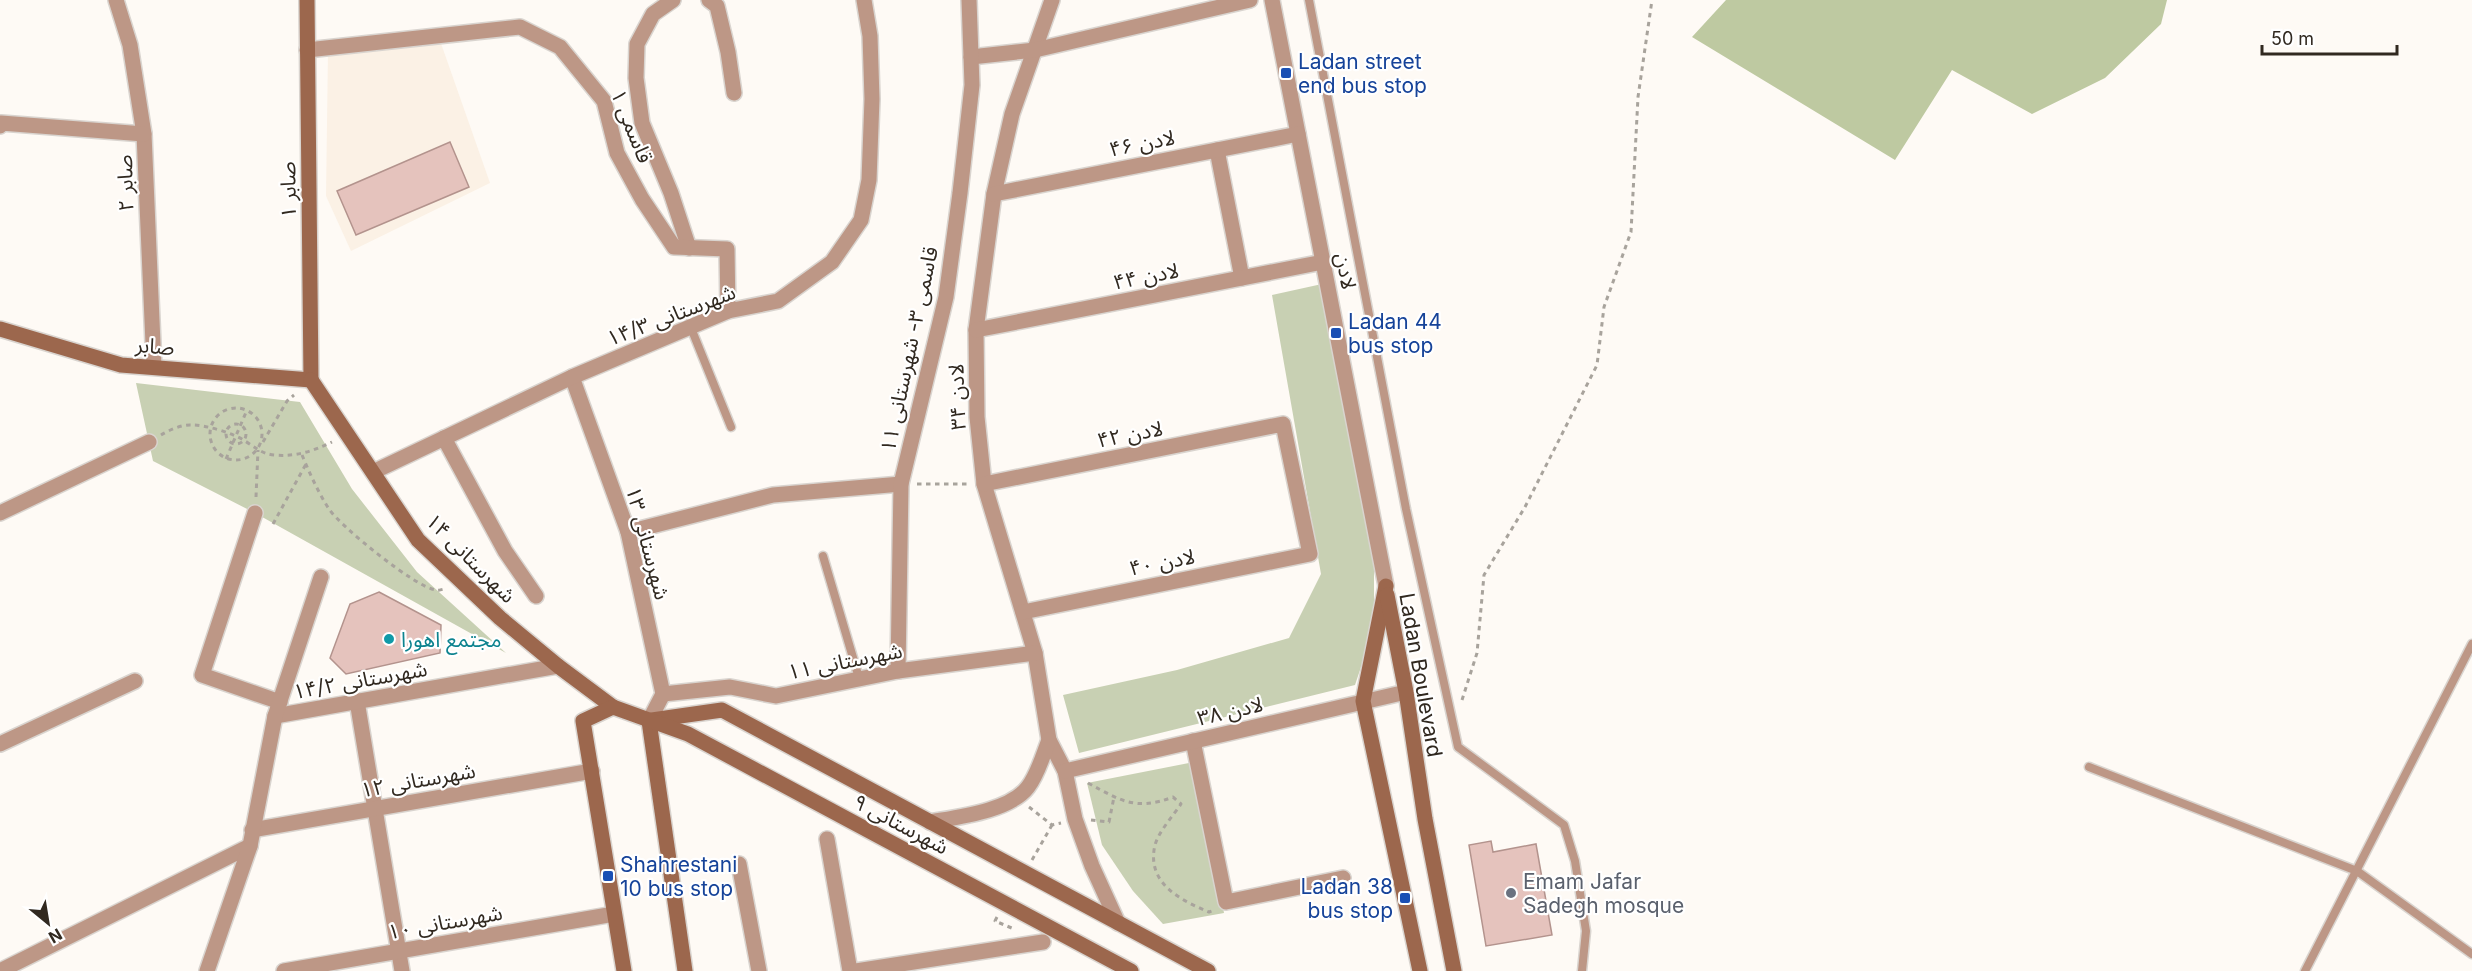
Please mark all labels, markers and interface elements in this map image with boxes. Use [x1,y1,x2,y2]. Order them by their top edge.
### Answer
scale bar [2262,18,2397,56]
text: 50 m [2271,28,2314,49]
place label: Ladan street end bus stop [1298,49,1427,98]
marker: Ladan street end bus stop [1279,66,1293,80]
street label: قاسمی ۱ [606,85,658,167]
street label: لادن ۴۶ [1107,124,1177,162]
street label: صابر ۲ [112,154,138,212]
street label: صابر ۱ [275,161,301,219]
street label: قاسمی ۳- شهرستانی ۱۱ [875,244,943,454]
street label: لادن [1330,251,1362,291]
street label: لادن ۴۴ [1111,257,1181,295]
street label: شهرستانی ۱۴/۳ [603,279,739,351]
place label: Ladan 44 bus stop [1348,309,1442,358]
marker: Ladan 44 bus stop [1329,326,1343,340]
street label: صابر [133,332,176,360]
street label: لادن ۳۴ [943,363,971,431]
street label: لادن ۴۲ [1095,415,1165,453]
street label: شهرستانی ۱۳ [621,484,675,602]
street label: شهرستانی ۱۴ [421,508,521,608]
street label: لادن ۴۰ [1127,543,1197,581]
street label: Ladan Boulevard [1394,591,1448,759]
place label: مجتمع اهورا [401,627,502,655]
marker: مجتمع اهورا [382,632,396,646]
street label: شهرستانی ۱۱ [786,638,904,684]
street label: شهرستانی ۱۴/۲ [291,656,429,704]
street label: لادن ۳۸ [1195,691,1265,731]
street label: شهرستانی ۱۲ [359,758,477,802]
street label: شهرستانی ۹ [849,788,953,860]
place label: Shahrestani 10 bus stop [620,852,737,901]
marker: Shahrestani 10 bus stop [601,869,615,883]
place label: Emam Jafar Sadegh mosque [1523,869,1684,918]
place label: Ladan 38 bus stop [1300,874,1393,923]
marker: Emam Jafar Sadegh mosque [1504,886,1518,900]
marker: Ladan 38 bus stop [1398,891,1412,905]
north arrow [18,893,78,953]
street label: شهرستانی ۱۰ [386,900,504,944]
text: N [45,924,66,948]

